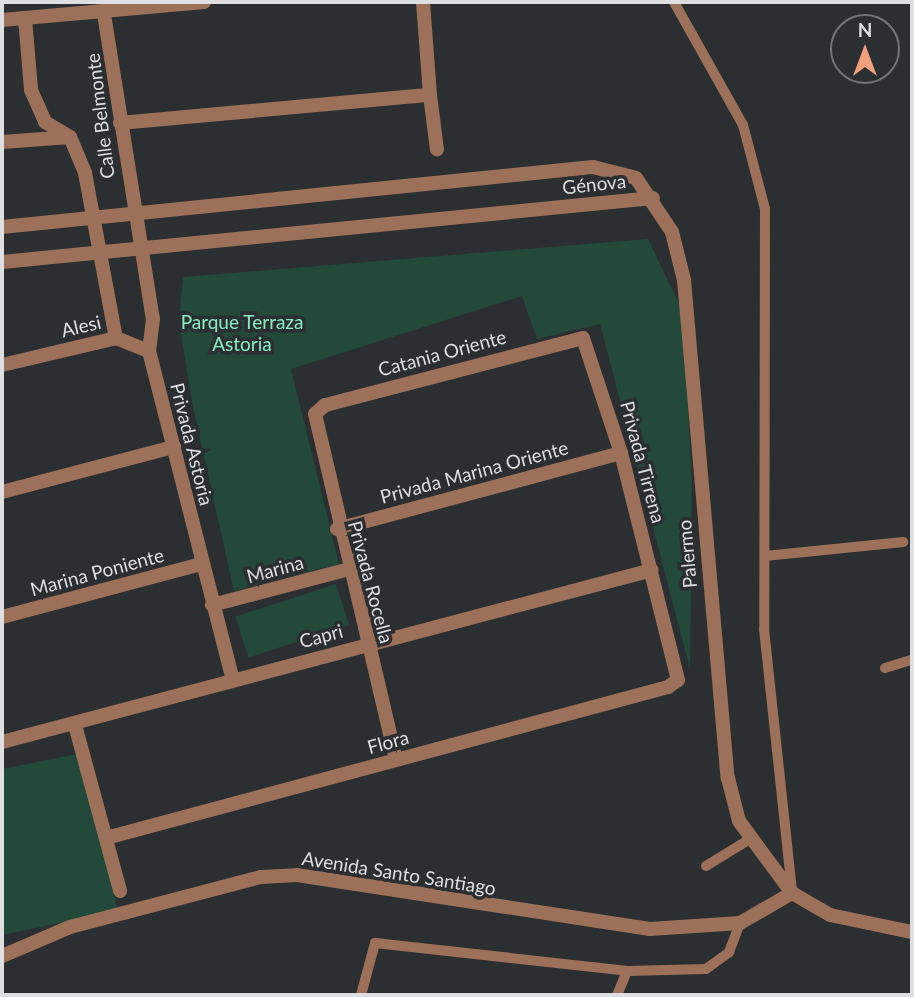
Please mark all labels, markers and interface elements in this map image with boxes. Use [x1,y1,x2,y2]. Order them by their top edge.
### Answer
north arrow [830,14,900,84]
text: N [858,18,872,41]
street label: Calle Belmonte [81,52,119,180]
street label: Génova [561,169,627,199]
street label: Alesi [59,310,103,342]
park label: Parque Terraza Astoria [180,311,304,355]
street label: Catania Oriente [376,325,508,381]
street label: Privada Astoria [166,380,218,508]
street label: Privada Tirrena [616,398,670,526]
street label: Privada Marina Oriente [378,436,570,508]
street label: Privada Rocella [344,518,398,646]
street label: Palermo [673,519,701,589]
street label: Marina Poniente [28,543,166,601]
street label: Marina [244,550,306,588]
street label: Capri [297,619,345,653]
street label: Flora [365,726,411,758]
street label: Avenida Santo Santiago [300,846,498,900]

